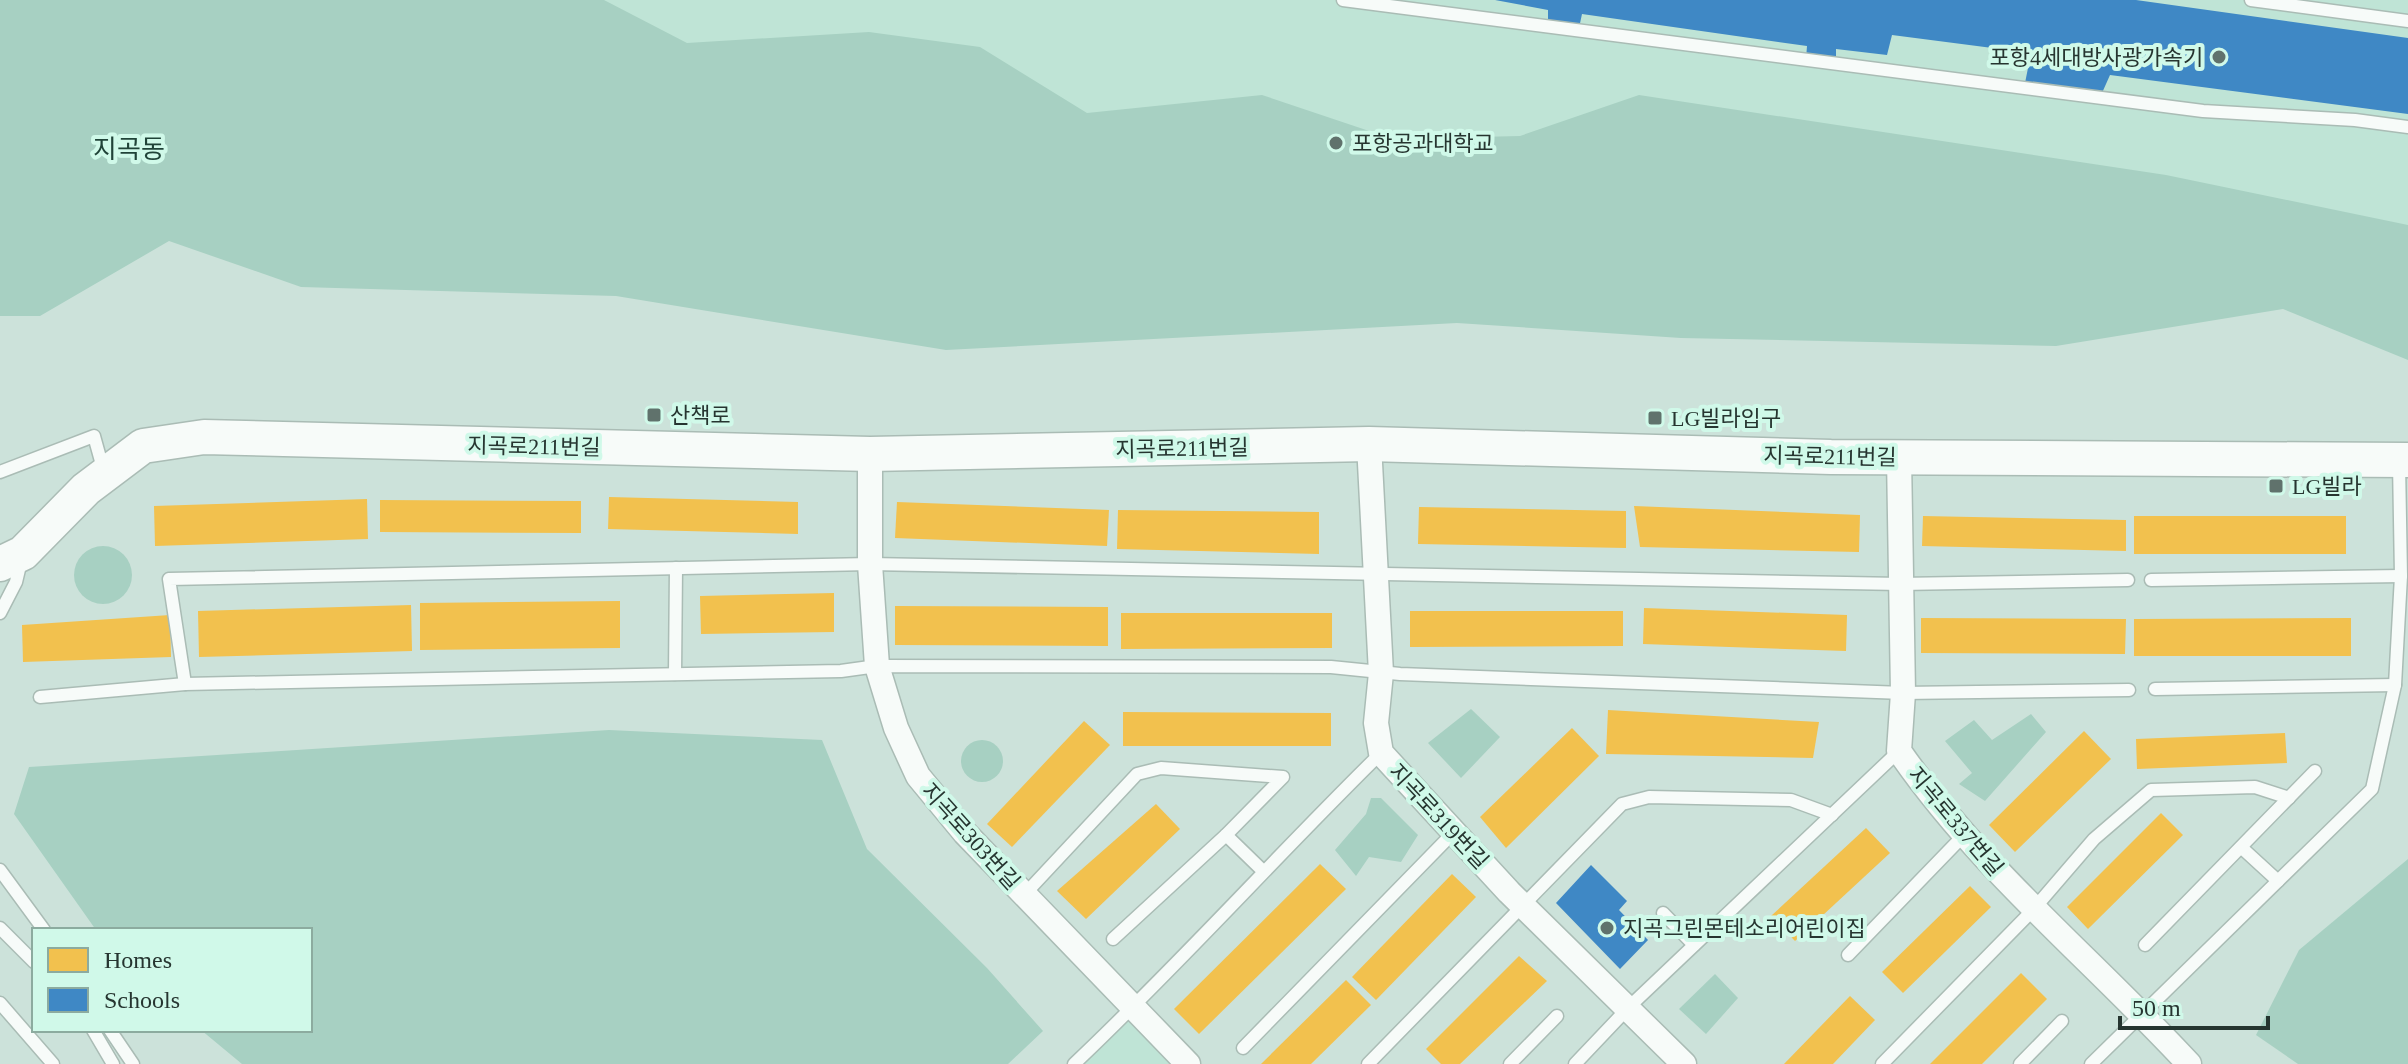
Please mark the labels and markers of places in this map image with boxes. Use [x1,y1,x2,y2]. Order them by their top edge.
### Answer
place label: 포항4세대방사광가속기 [1990,45,2203,70]
marker: 포항4세대방사광가속기 [2210,48,2228,66]
place label: 포항공과대학교 [1352,131,1494,156]
marker: 포항공과대학교 [1327,134,1345,152]
place label: 산책로 [670,403,731,428]
marker: 산책로 [645,406,663,424]
place label: LG빌라입구 [1671,406,1781,431]
marker: LG빌라입구 [1646,409,1664,427]
place label: LG빌라 [2292,474,2362,499]
marker: LG빌라 [2267,477,2285,495]
place label: 지곡그린몬테소리어린이집 [1623,916,1866,941]
marker: 지곡그린몬테소리어린이집 [1598,919,1616,937]

